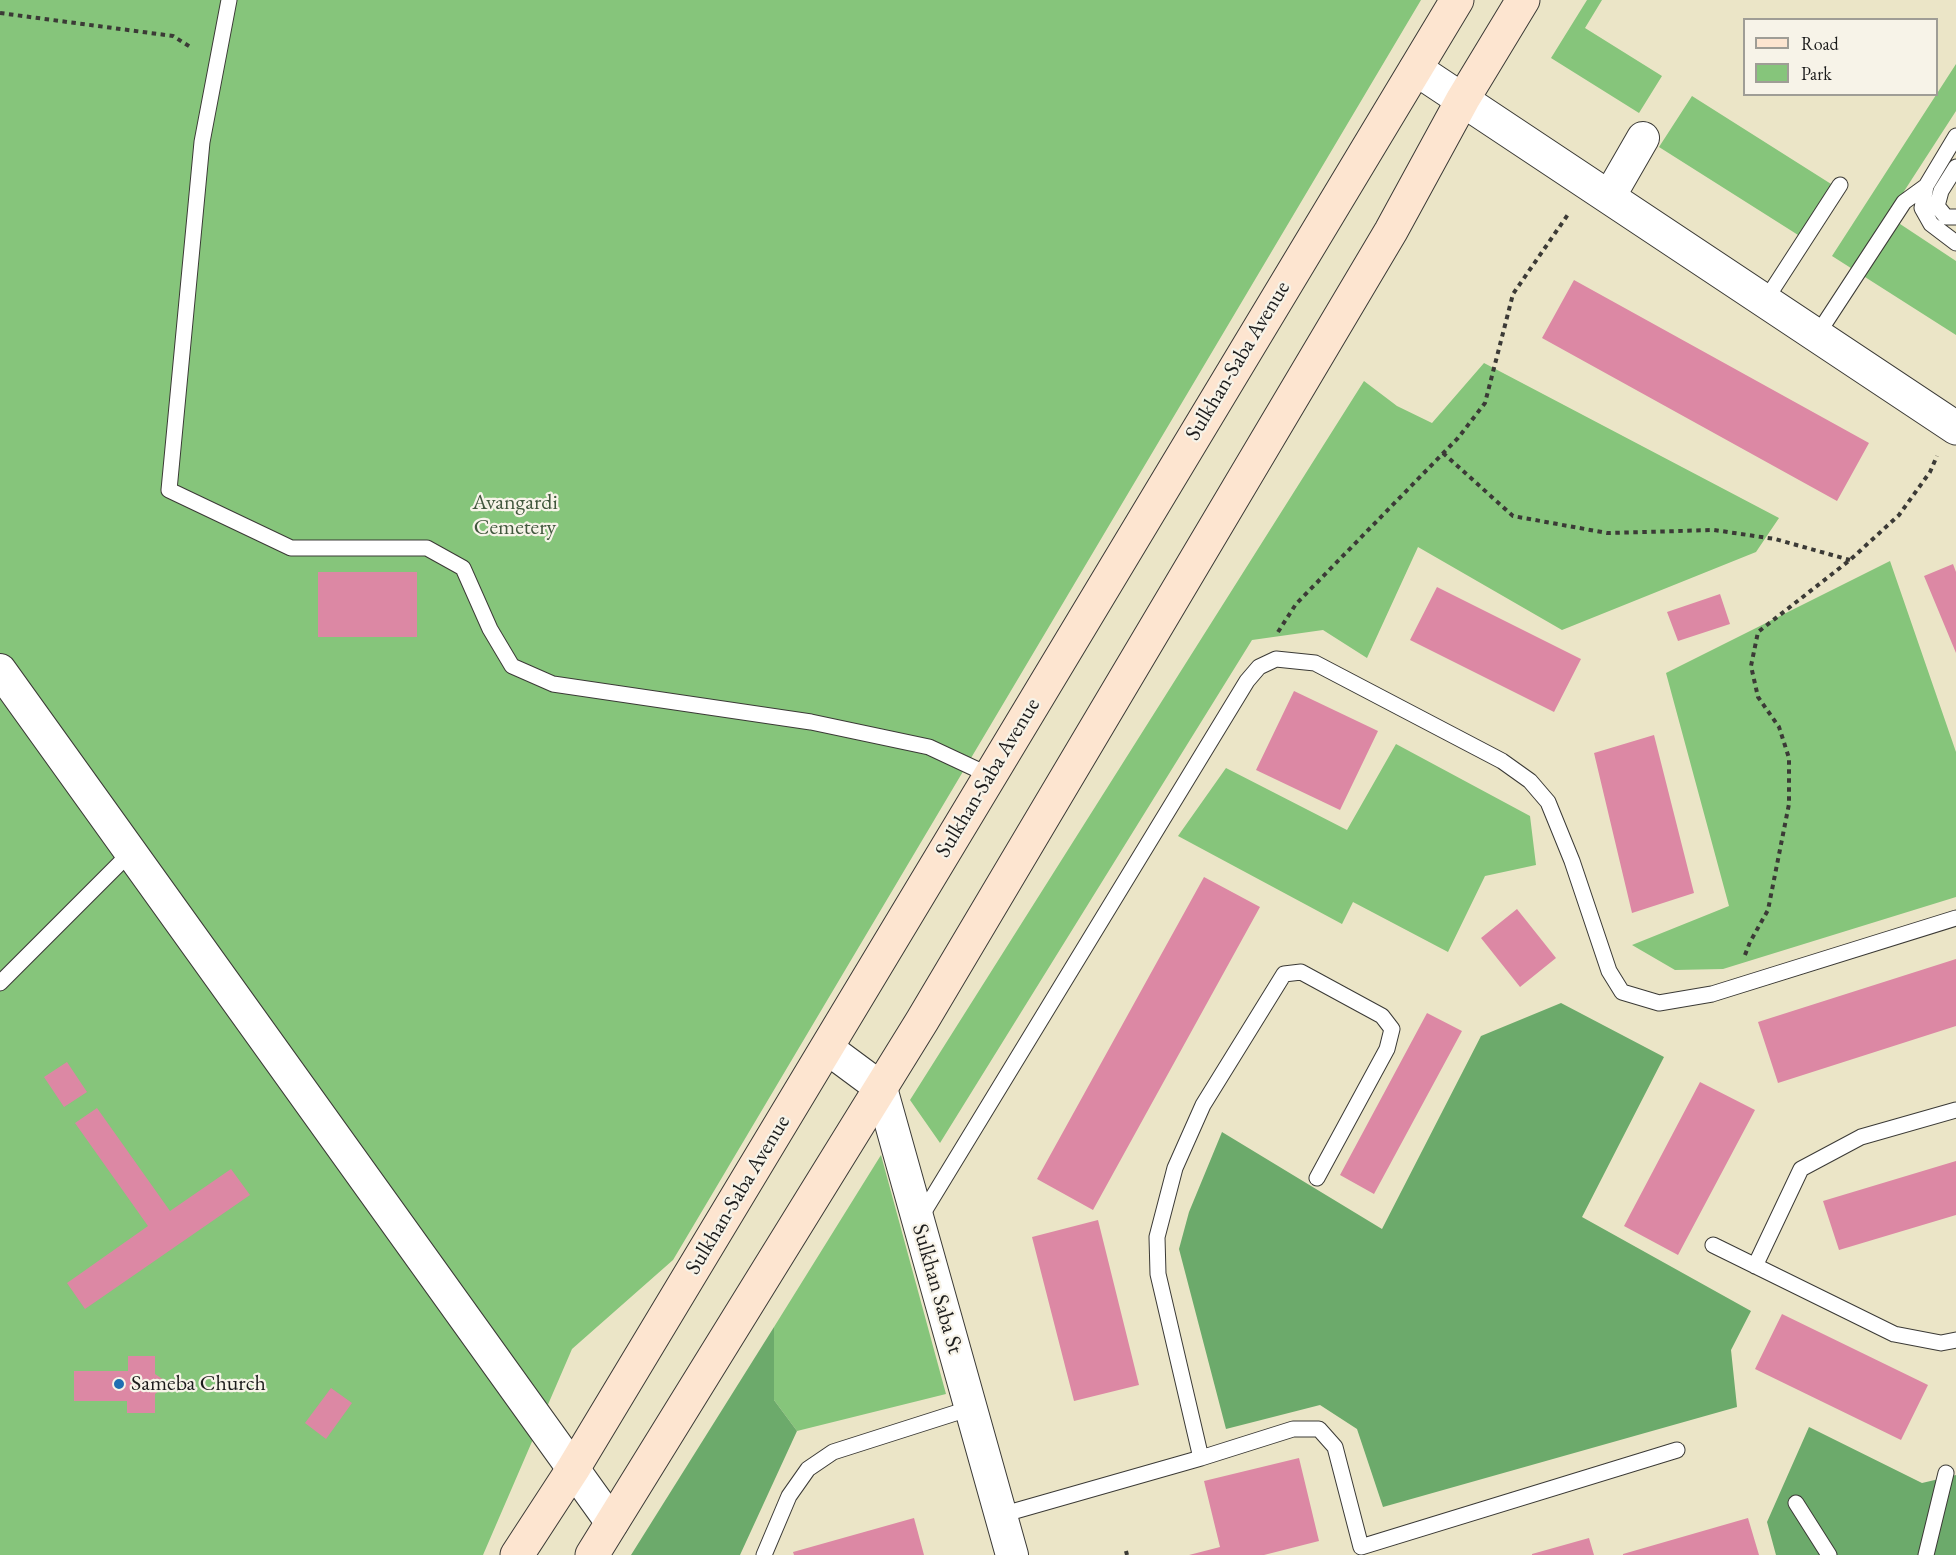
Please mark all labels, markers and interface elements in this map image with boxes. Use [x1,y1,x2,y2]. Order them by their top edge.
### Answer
legend [1743,18,1938,96]
text: Road [1801,32,1839,55]
text: Park [1801,62,1832,85]
street label: Sulkhan-Saba Avenue [1180,276,1296,446]
park label: Avangardi Cemetery [472,490,558,542]
street label: Sulkhan-Saba Avenue [930,693,1046,863]
street label: Sulkhan-Saba Avenue [680,1110,796,1280]
street label: Sulkhan Saba St [906,1221,968,1357]
place label: Sameba Church [131,1371,266,1397]
marker: Sameba Church [112,1377,126,1391]

